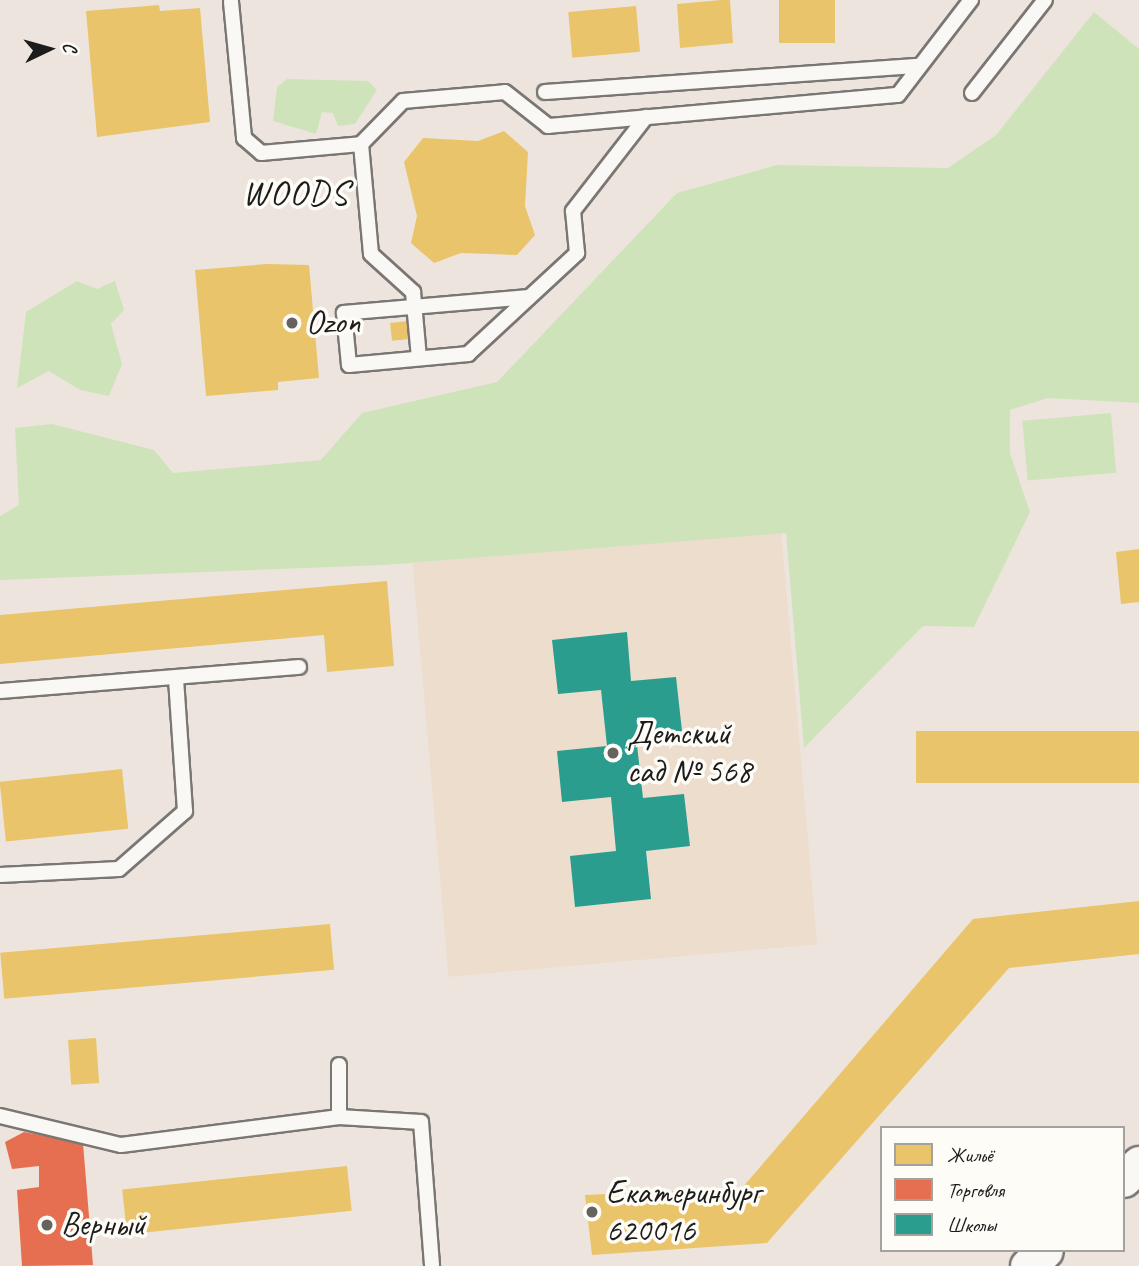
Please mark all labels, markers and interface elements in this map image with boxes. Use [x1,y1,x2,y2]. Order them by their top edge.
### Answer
north arrow [14,14,84,84]
text: С [58,41,82,53]
district label: WOODS [244,172,348,214]
place label: Ozon [306,303,360,343]
marker: Ozon [284,315,300,331]
place label: Детский сад № 568 [627,714,751,792]
marker: Детский сад № 568 [605,745,621,761]
legend [880,1126,1125,1252]
text: Жильё [947,1142,993,1168]
place label: Екатеринбург 620016 [606,1173,760,1251]
text: Торговля [947,1177,1004,1203]
marker: Екатеринбург 620016 [584,1204,600,1220]
place label: Верный [61,1205,146,1245]
text: Школы [947,1212,996,1238]
marker: Верный [39,1217,55,1233]

